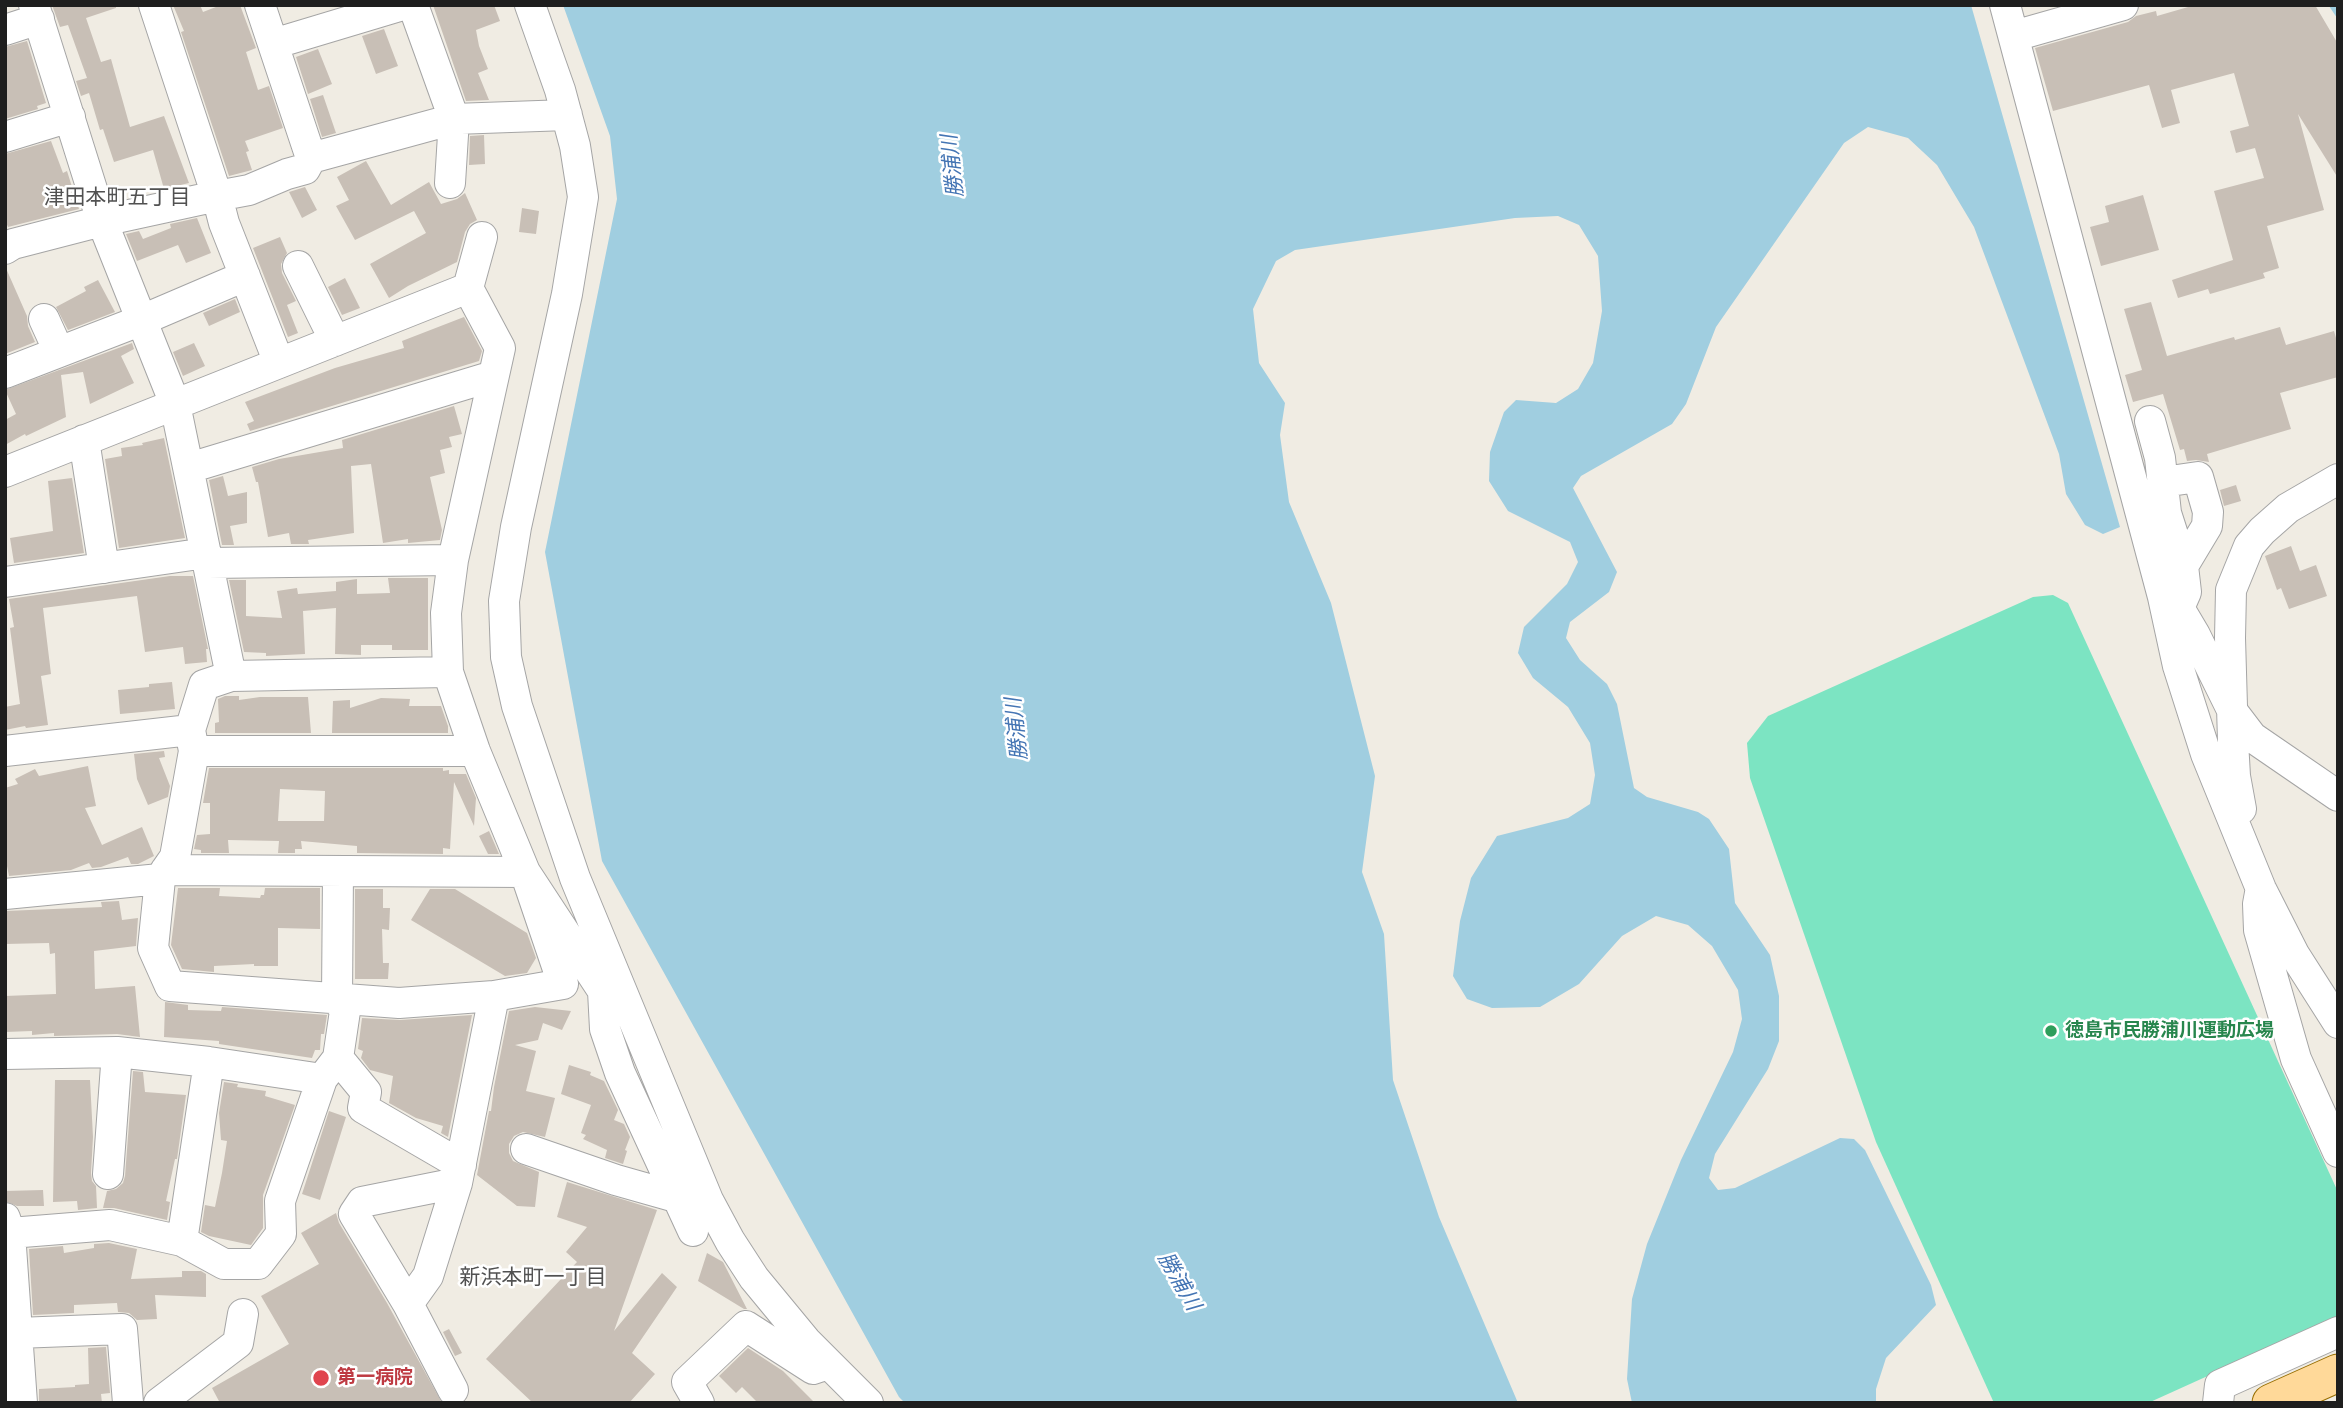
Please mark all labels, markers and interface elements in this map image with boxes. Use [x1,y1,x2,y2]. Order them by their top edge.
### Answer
water label: 勝浦川 [938,133,970,199]
district label: 津田本町五丁目 [44,186,190,212]
water label: 勝浦川 [1002,696,1034,762]
place label: 徳島市民勝浦川運動広場 [2065,1020,2274,1042]
marker: 徳島市民勝浦川運動広場 [2043,1023,2059,1039]
water label: 勝浦川 [1151,1248,1205,1316]
district label: 新浜本町一丁目 [460,1266,606,1292]
place label: 第一病院 [337,1367,413,1389]
marker: 第一病院 [311,1368,331,1388]

